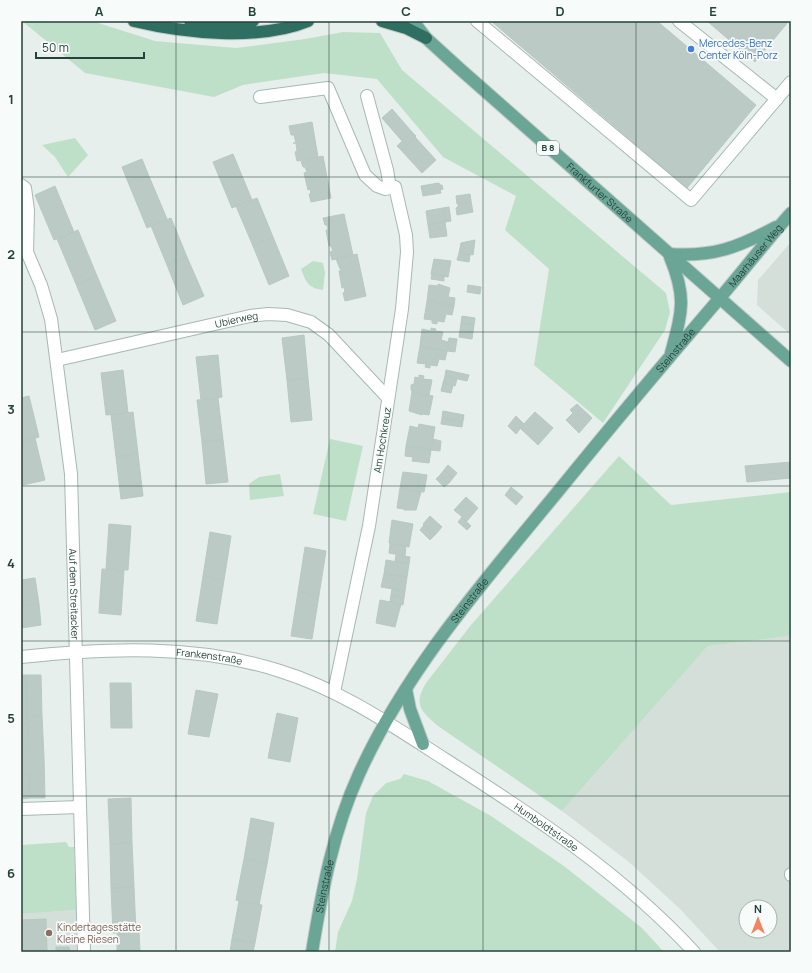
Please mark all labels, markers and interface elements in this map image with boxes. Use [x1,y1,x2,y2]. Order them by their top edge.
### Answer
text: A [95,2,104,20]
text: B [248,2,256,20]
text: C [401,2,411,20]
text: D [555,2,565,20]
text: E [709,2,717,20]
scale bar [36,34,144,60]
place label: Mercedes-Benz Center Köln-Porz [699,36,778,62]
text: 50 m [42,39,69,56]
marker: Mercedes-Benz Center Köln-Porz [686,44,696,54]
text: 1 [8,90,14,108]
road number: B 8 [537,141,559,155]
street label: Frankfurter Straße [564,159,636,226]
street label: Maarhäuser Weg [725,221,786,290]
text: 2 [7,245,15,263]
street label: Ubierweg [213,308,259,331]
street label: Steinstraße [652,325,698,375]
text: 3 [7,400,15,418]
street label: Am Hochkreuz [370,406,394,474]
street label: Auf dem Streitacker [66,548,83,640]
text: 4 [7,554,15,572]
street label: Steinstraße [447,574,492,626]
street label: Frankenstraße [176,645,244,668]
text: 5 [7,709,15,727]
street label: Humboldtstraße [512,799,582,854]
street label: Steinstraße [312,858,337,914]
text: 6 [7,864,15,882]
north arrow [738,899,778,939]
text: N [754,901,762,916]
place label: Kindertagesstätte Kleine Riesen [57,920,141,946]
marker: Kindertagesstätte Kleine Riesen [44,928,54,938]

